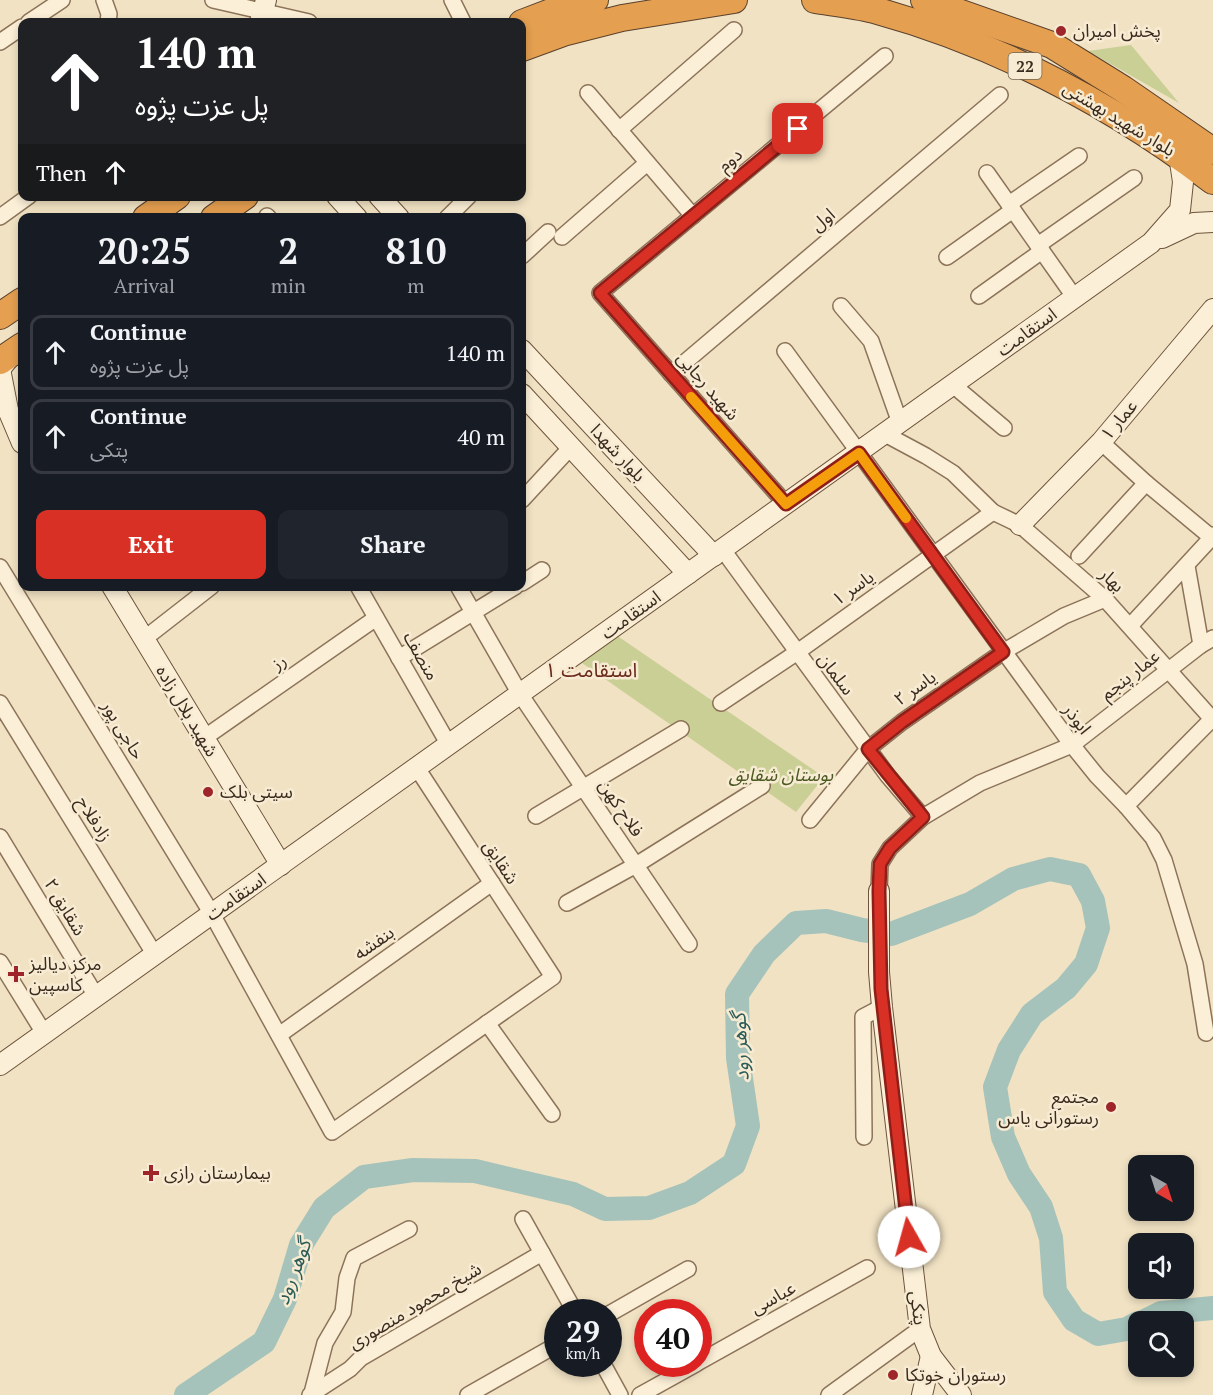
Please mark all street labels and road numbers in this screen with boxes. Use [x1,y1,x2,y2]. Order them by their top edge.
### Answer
road number: 22 [1008,53,1042,79]
street label: بلوار شهید بهشتی [1059,75,1180,161]
street label: دوم [712,142,749,179]
street label: اول [805,202,840,236]
street label: استقامت [992,301,1061,361]
street label: شهید رجایی [672,346,745,425]
street label: عمار ۱ [1094,394,1142,445]
street label: بلوار شهدا [586,418,652,487]
street label: بهار [1094,561,1130,597]
street label: یاسر ۱ [826,564,878,610]
street label: استقامت [596,584,665,644]
street label: منصف [398,627,445,684]
street label: عمار پنجم [1095,644,1165,706]
street label: سلمان [813,647,861,700]
street label: رز [265,648,291,675]
street label: شهید بلال زاده [151,660,225,761]
street label: یاسر ۲ [888,664,940,710]
street label: حاجی پور [96,695,151,763]
street label: ابوذر [1058,697,1097,739]
street label: فلاح کهن [592,774,650,842]
street label: زادفلاح [70,791,118,847]
street label: شقایق [479,835,525,888]
street label: استقامت [201,867,270,926]
street label: شقایق ۲ [39,873,92,940]
street label: بنفشه [349,920,398,965]
street label: شیخ محمود منصوری [344,1256,486,1356]
street label: عباسی [746,1275,799,1319]
street label: پتکی [905,1289,933,1327]

